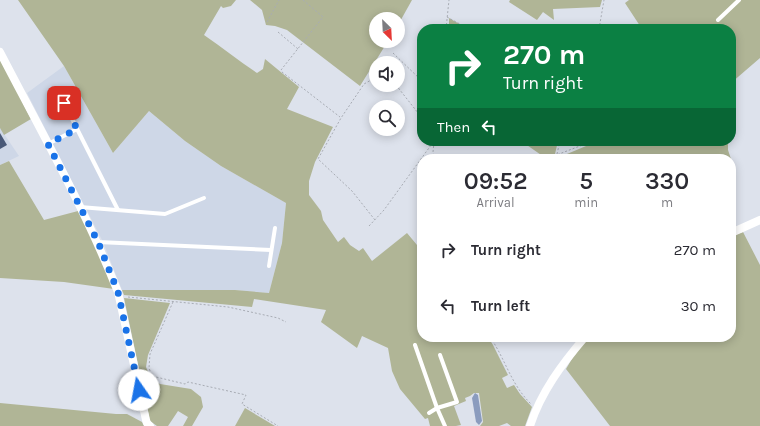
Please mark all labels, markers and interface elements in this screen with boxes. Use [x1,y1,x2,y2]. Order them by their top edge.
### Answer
north arrow [369,12,405,48]
map controls [369,12,405,136]
text: 270 m [503,38,585,71]
icon: right [437,40,489,92]
button: sound [369,56,405,92]
text: Turn right [503,72,583,94]
pin [47,86,81,120]
icon: arrive [53,92,75,114]
button: search [369,100,405,136]
icon: left [478,116,500,138]
text: Then [437,118,470,136]
text: 09:52 [464,167,528,195]
text: 5 [579,167,593,195]
text: 330 [645,167,689,195]
text: Arrival [477,195,515,210]
text: min [574,195,598,210]
text: m [661,195,673,210]
icon: right [437,239,459,261]
text: Turn right [471,241,541,259]
text: 270 m [674,241,716,259]
icon: left [437,295,459,317]
text: Turn left [471,297,530,315]
text: 30 m [681,297,716,315]
position arrow [118,369,160,411]

